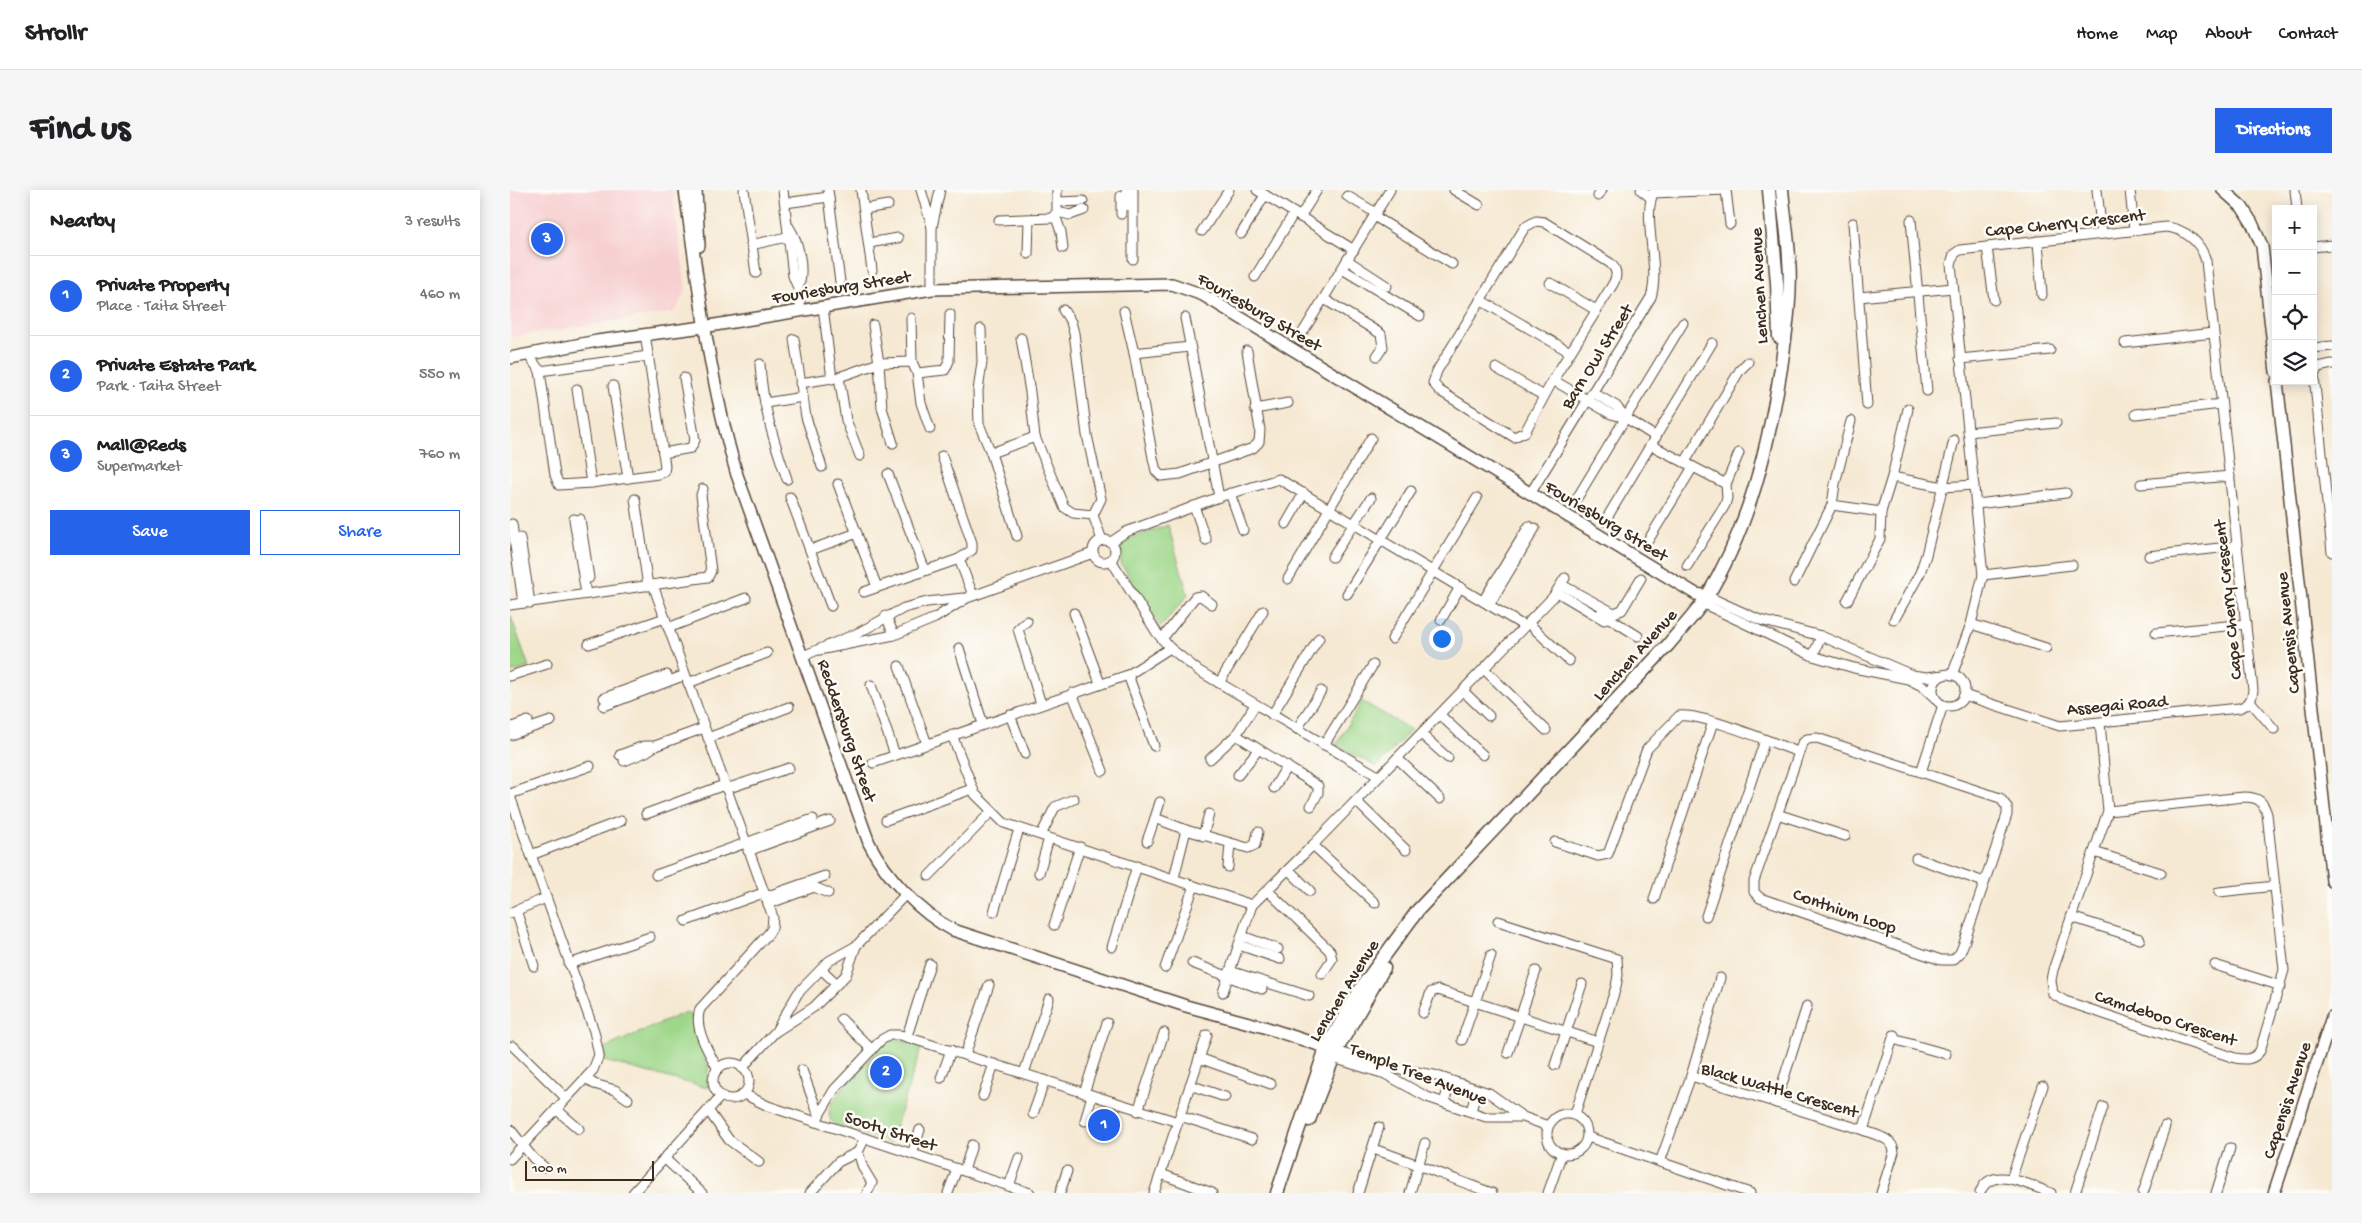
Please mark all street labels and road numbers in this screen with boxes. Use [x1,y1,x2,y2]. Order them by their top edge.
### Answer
street label: Cape Cherry Crescent [1985,206,2148,243]
street label: Lenchen Avenue [1747,226,1774,345]
street label: Fouriesburg Street [770,267,914,310]
street label: Fouriesburg Street [1192,269,1326,358]
street label: Barn Owl Street [1557,300,1640,414]
street label: Fouriesburg Street [1539,477,1673,568]
street label: Cape Cherry Crescent [2211,517,2248,680]
street label: Capensis Avenue [2273,570,2306,695]
street label: Lenchen Avenue [1589,605,1683,706]
street label: Reddersburg Street [811,657,880,806]
street label: Assegai Road [2066,692,2170,721]
street label: Conthium Loop [1790,885,1899,940]
street label: Lenchen Avenue [1305,936,1385,1046]
street label: Camdeboo Crescent [2092,986,2240,1053]
street label: Temple Tree Avenue [1345,1039,1491,1111]
street label: Capensis Avenue [2260,1039,2317,1162]
street label: Black Wattle Crescent [1697,1059,1862,1124]
street label: Sooty Street [842,1108,940,1158]

